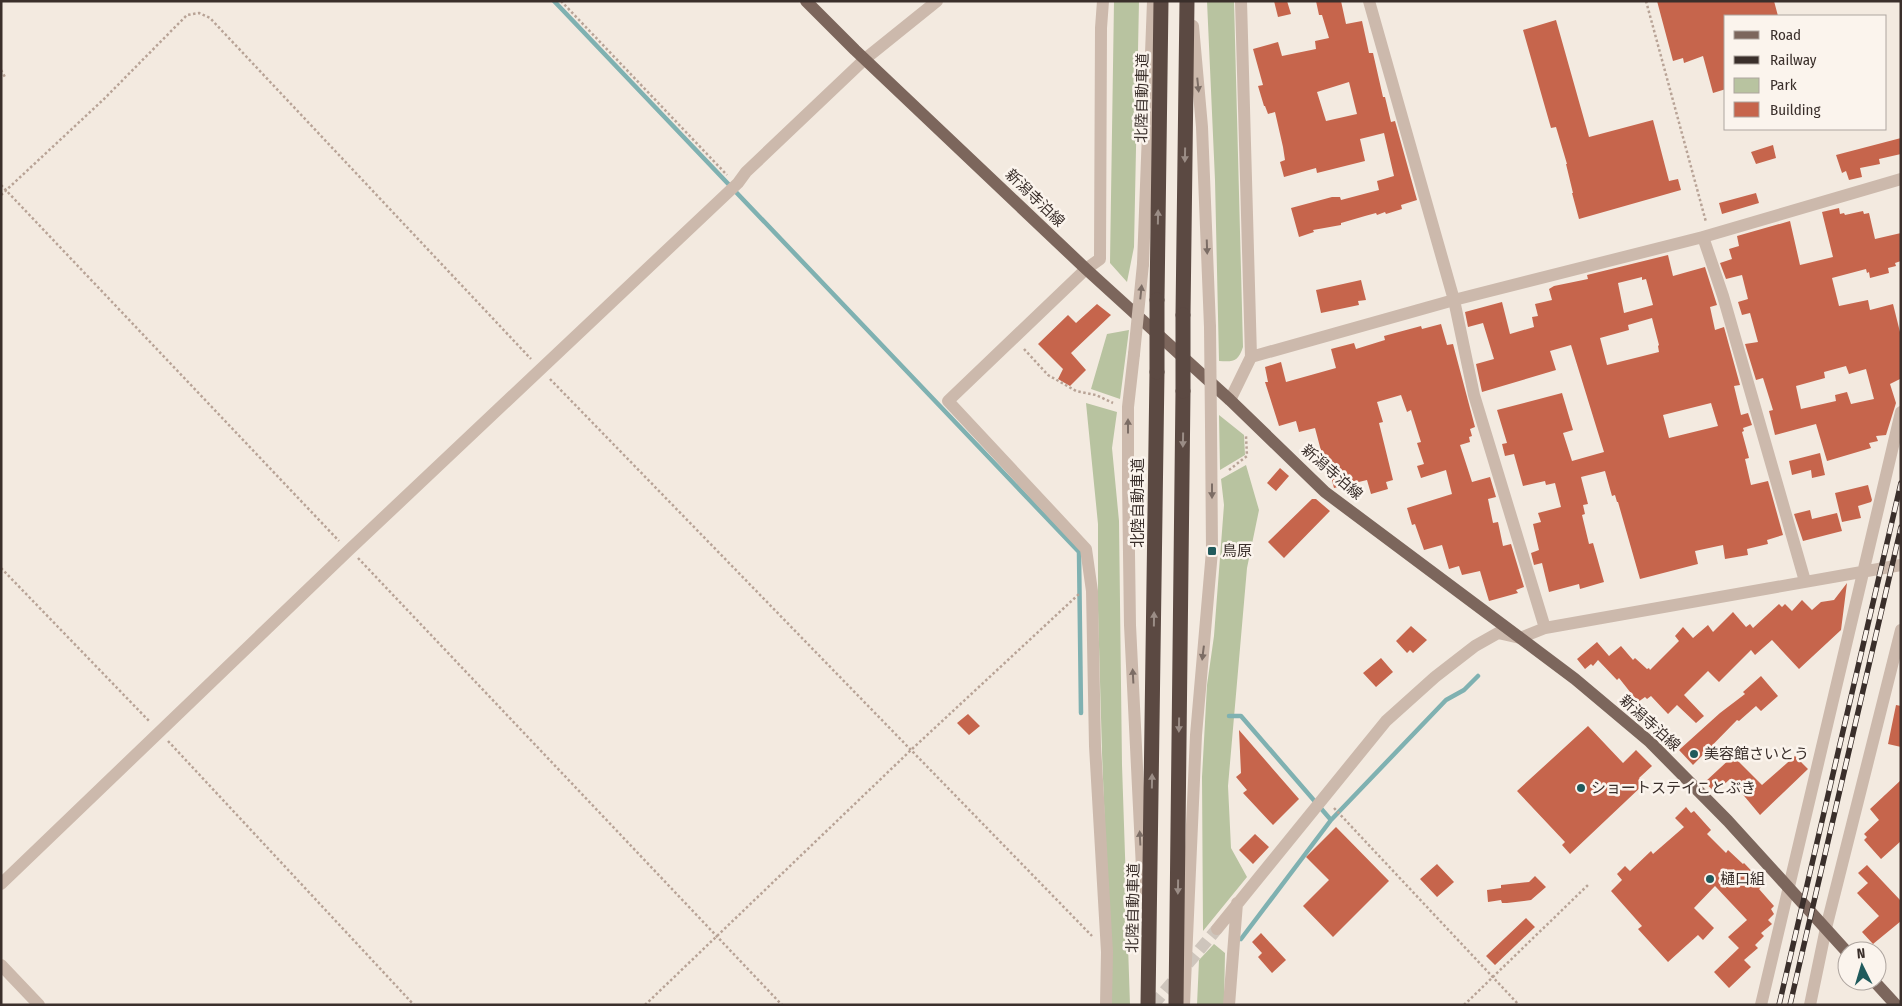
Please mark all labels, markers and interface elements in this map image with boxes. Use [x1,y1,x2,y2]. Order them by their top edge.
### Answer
legend [1724,15,1887,130]
text: Road [1770,26,1801,44]
text: Railway [1770,51,1817,69]
street label: 北陸自動車道 [1132,53,1152,143]
text: Park [1770,76,1797,94]
one-way arrow [1194,77,1202,93]
text: Building [1770,101,1821,119]
one-way arrow [1181,147,1189,163]
street label: 新潟寺泊線 [1002,165,1068,231]
one-way arrow [1154,208,1162,224]
one-way arrow [1203,239,1211,255]
one-way arrow [1137,283,1145,299]
one-way arrow [1124,418,1132,434]
one-way arrow [1178,432,1186,448]
street label: 新潟寺泊線 [1298,441,1366,503]
street label: 北陸自動車道 [1129,458,1147,548]
one-way arrow [1208,483,1216,499]
place label: 鳥原 [1222,542,1252,560]
marker: 鳥原 [1206,545,1218,557]
one-way arrow [1151,610,1159,626]
one-way arrow [1199,646,1207,662]
one-way arrow [1128,667,1136,683]
street label: 新潟寺泊線 [1616,691,1684,755]
one-way arrow [1175,717,1183,733]
place label: 美容館さいとう [1704,745,1809,763]
marker: 美容館さいとう [1688,748,1700,760]
one-way arrow [1148,773,1156,789]
place label: ショートステイことぶき [1591,779,1756,797]
marker: ショートステイことぶき [1575,782,1587,794]
one-way arrow [1136,830,1144,846]
street label: 北陸自動車道 [1123,863,1143,953]
place label: 樋口組 [1720,870,1765,888]
marker: 樋口組 [1704,873,1716,885]
one-way arrow [1173,879,1181,895]
north arrow [1837,941,1887,991]
text: N [1856,945,1866,962]

